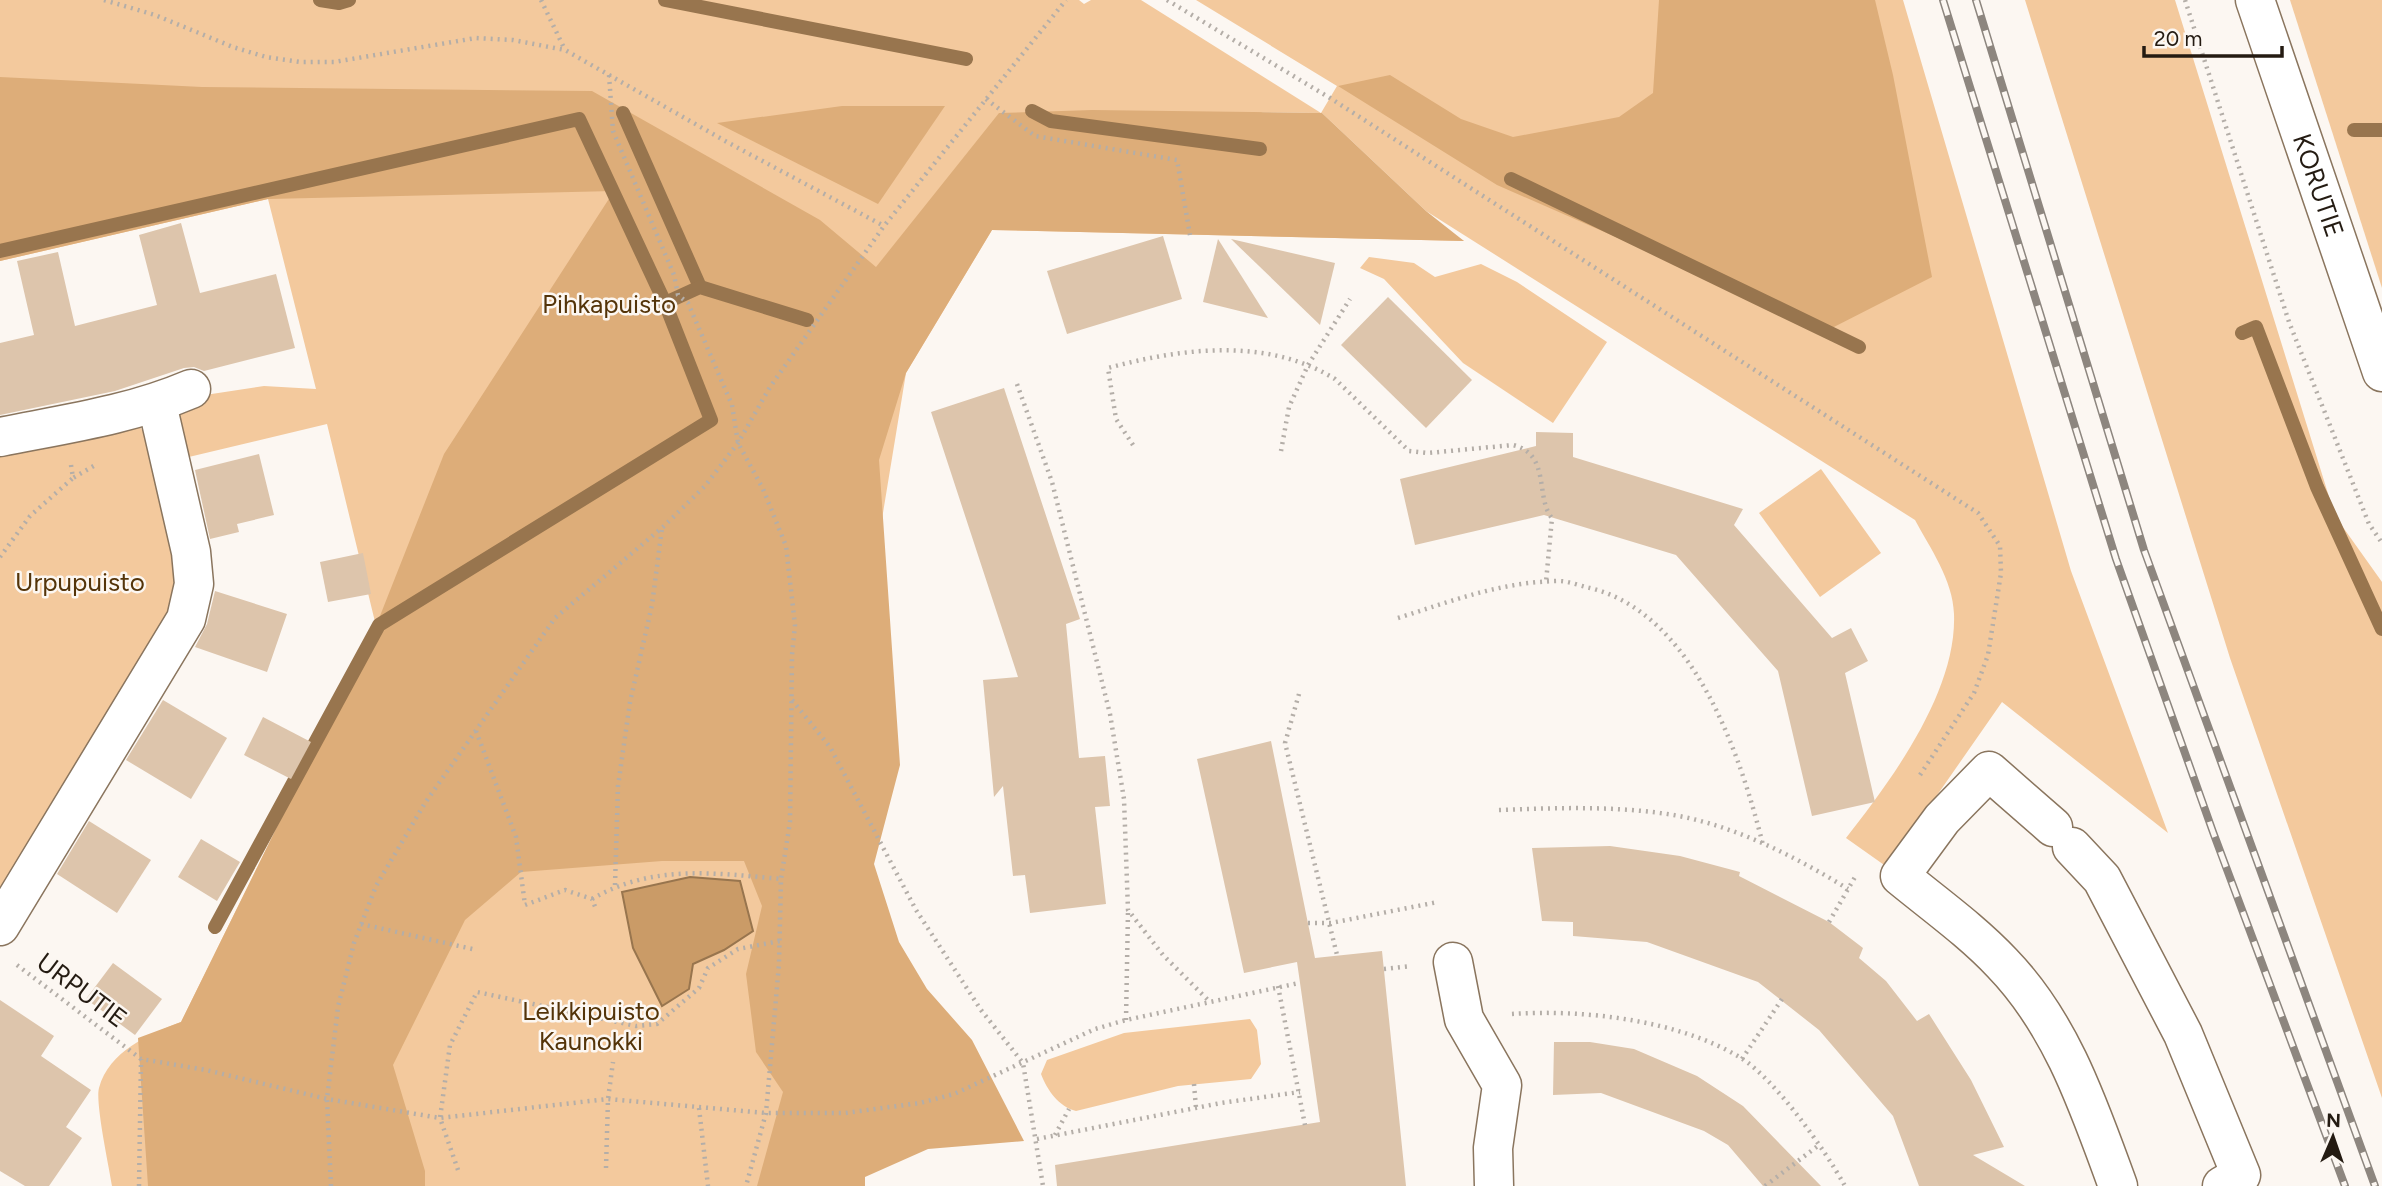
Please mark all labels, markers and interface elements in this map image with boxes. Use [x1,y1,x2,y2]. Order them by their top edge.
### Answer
scale bar [2144,14,2282,58]
text: 20 m [2154,26,2202,51]
street label: KORUTIE [2286,130,2351,241]
park label: Pihkapuisto [542,288,676,320]
park label: Urpupuisto [15,566,145,598]
street label: URPUTIE [31,946,133,1034]
park label: Leikkipuisto Kaunokki [522,995,660,1057]
north arrow [2298,1102,2368,1172]
text: N [2326,1109,2341,1132]

